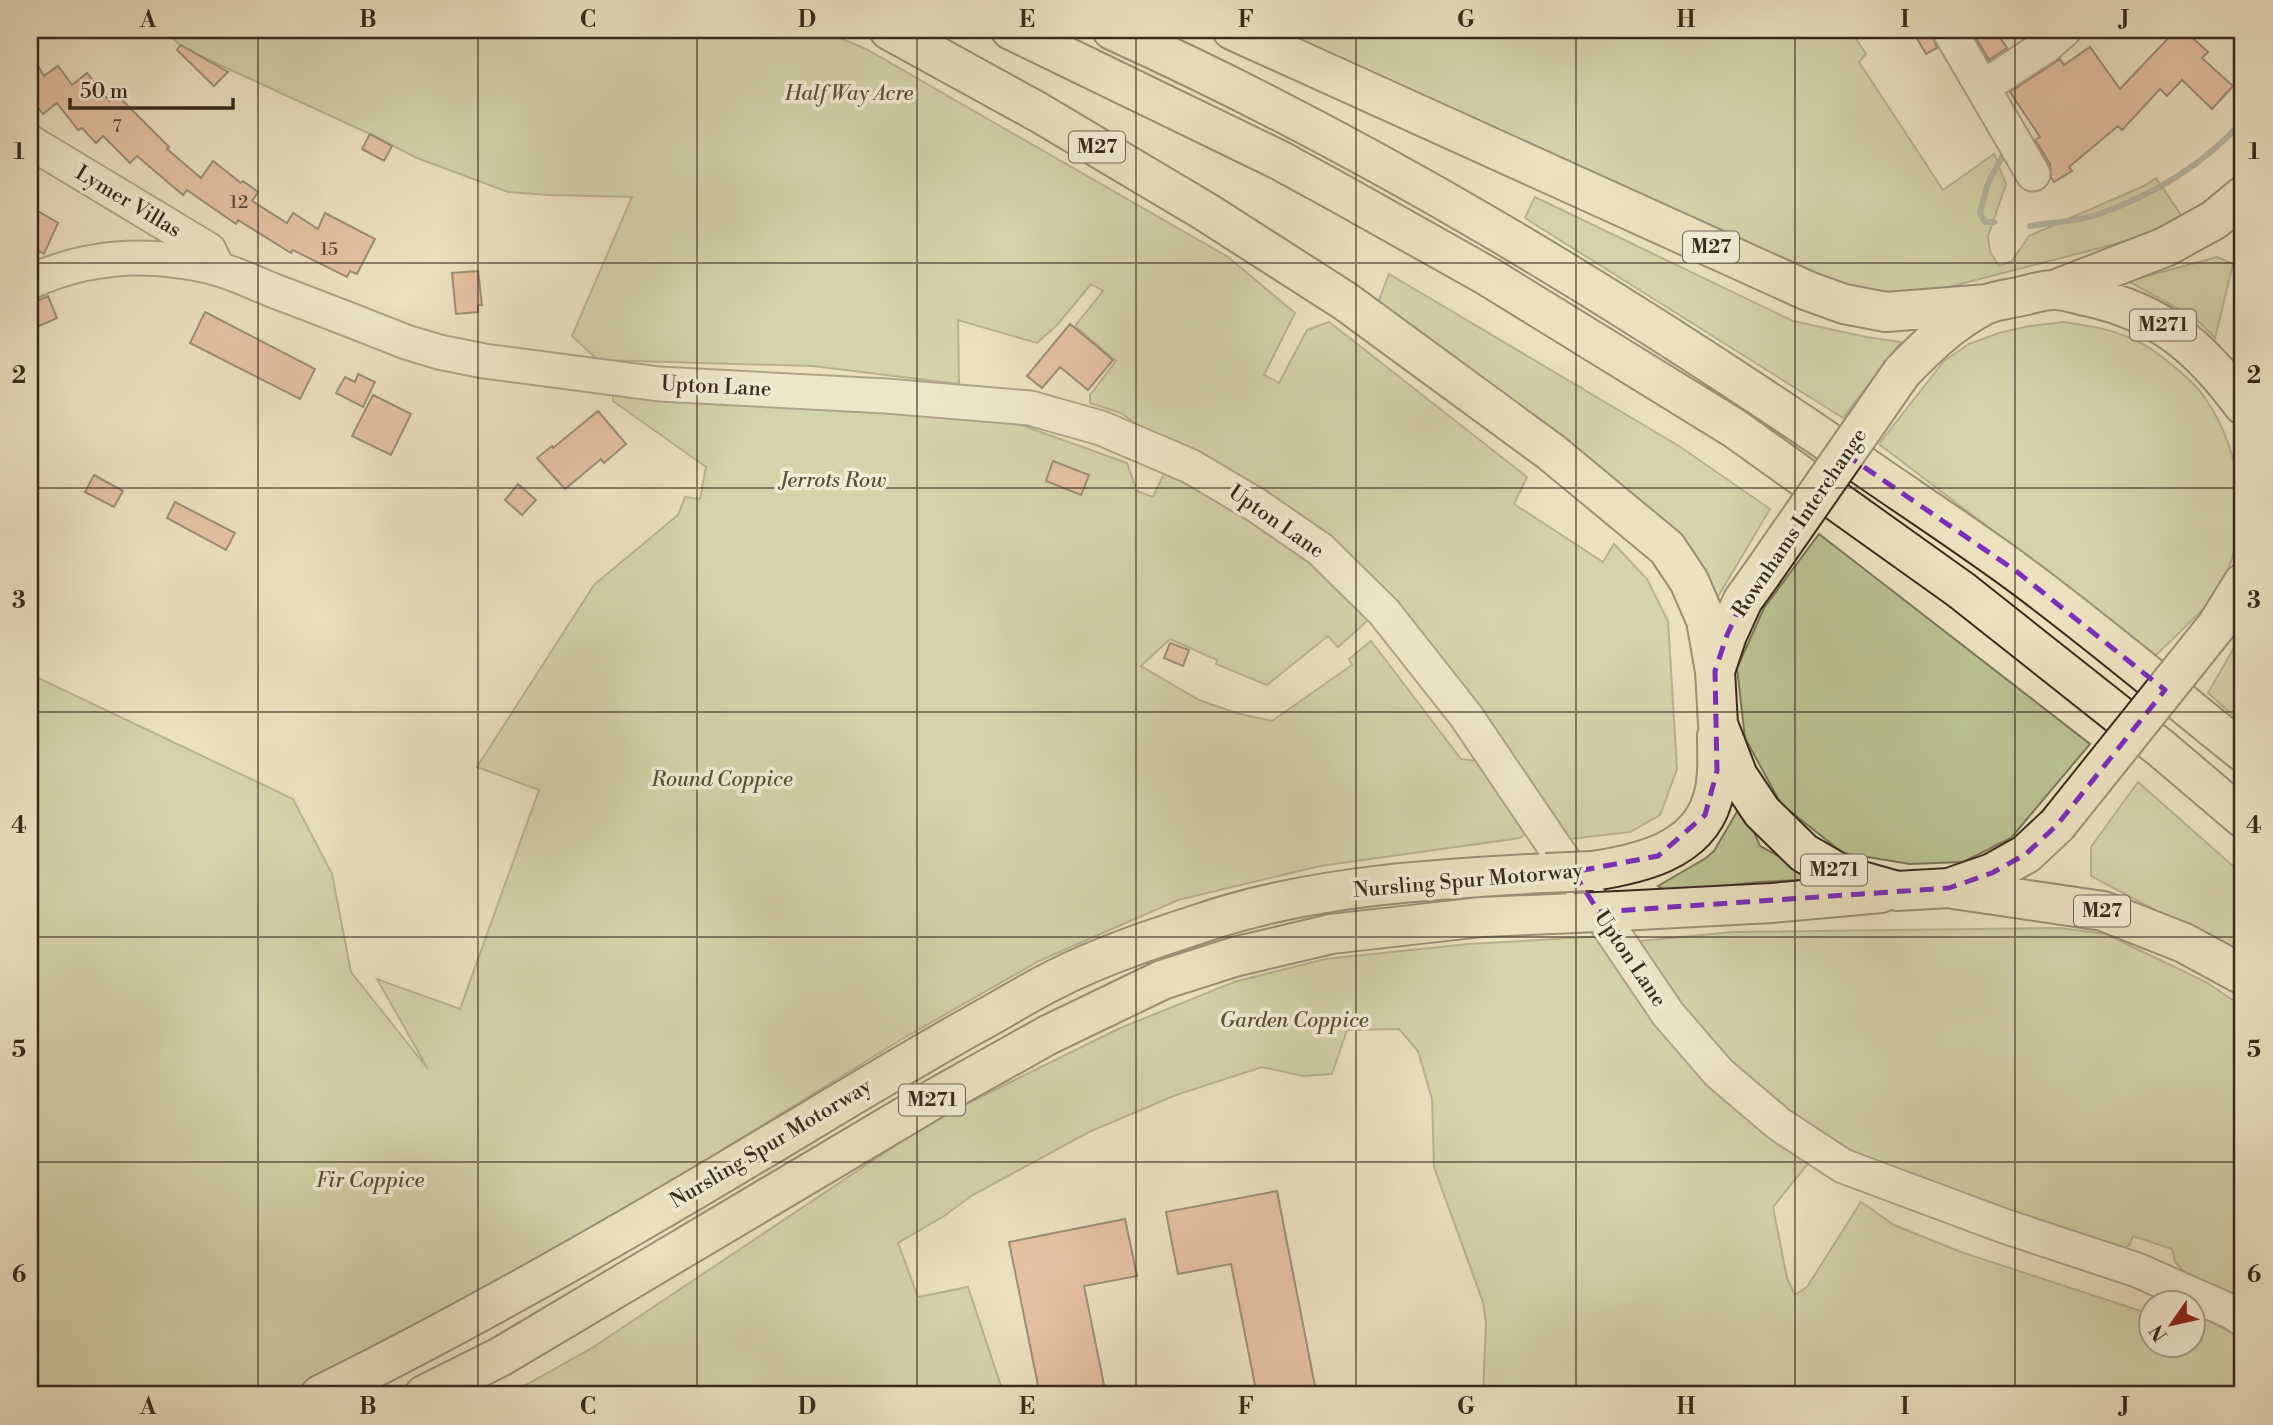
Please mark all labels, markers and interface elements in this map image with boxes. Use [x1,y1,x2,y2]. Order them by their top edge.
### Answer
text: A [139,6,157,34]
text: B [359,6,377,34]
text: C [580,6,596,34]
text: D [798,6,816,34]
text: E [1019,6,1035,34]
text: F [1238,6,1254,34]
text: G [1457,6,1475,34]
text: H [1677,6,1696,34]
text: I [1901,6,1910,34]
text: J [2118,6,2130,34]
scale bar [70,66,233,110]
text: 50 m [80,79,128,105]
park label: Half Way Acre [784,81,914,107]
house number: 7 [112,115,122,138]
road number: M27 [1069,132,1125,162]
text: 1 [13,138,25,166]
text: 1 [2248,138,2260,166]
street label: Lymer Villas [70,160,186,244]
house number: 12 [230,191,248,214]
road number: M27 [1683,232,1739,262]
house number: 15 [320,238,338,261]
road number: M271 [2130,310,2196,340]
text: 2 [12,362,26,390]
text: 2 [2247,362,2261,390]
street label: Upton Lane [660,371,772,403]
street label: Rownhams Interchange [1727,424,1873,622]
park label: Jerrots Row [778,468,886,494]
street label: Upton Lane [1223,480,1329,564]
text: 3 [12,587,26,615]
text: 3 [2247,587,2261,615]
park label: Round Coppice [650,767,793,793]
text: 4 [11,812,27,840]
text: 4 [2246,812,2262,840]
road number: M271 [1801,855,1867,886]
street label: Nursling Spur Motorway [1352,858,1585,904]
road number: M27 [2074,896,2130,926]
street label: Upton Lane [1588,906,1672,1012]
park label: Garden Coppice [1219,1008,1369,1034]
text: 5 [12,1036,26,1064]
text: 5 [2247,1036,2261,1064]
street label: Nursling Spur Motorway [666,1073,877,1214]
road number: M271 [899,1084,965,1116]
park label: Fir Coppice [316,1168,425,1194]
text: 6 [12,1261,26,1289]
text: 6 [2247,1261,2261,1289]
north arrow [2136,1288,2206,1358]
text: N [2145,1320,2173,1346]
text: A [139,1393,157,1421]
text: B [359,1393,377,1421]
text: C [580,1393,596,1421]
text: D [798,1393,816,1421]
text: E [1019,1393,1035,1421]
text: F [1238,1393,1254,1421]
text: G [1457,1393,1475,1421]
text: H [1677,1393,1696,1421]
text: I [1901,1393,1910,1421]
text: J [2118,1393,2130,1421]

